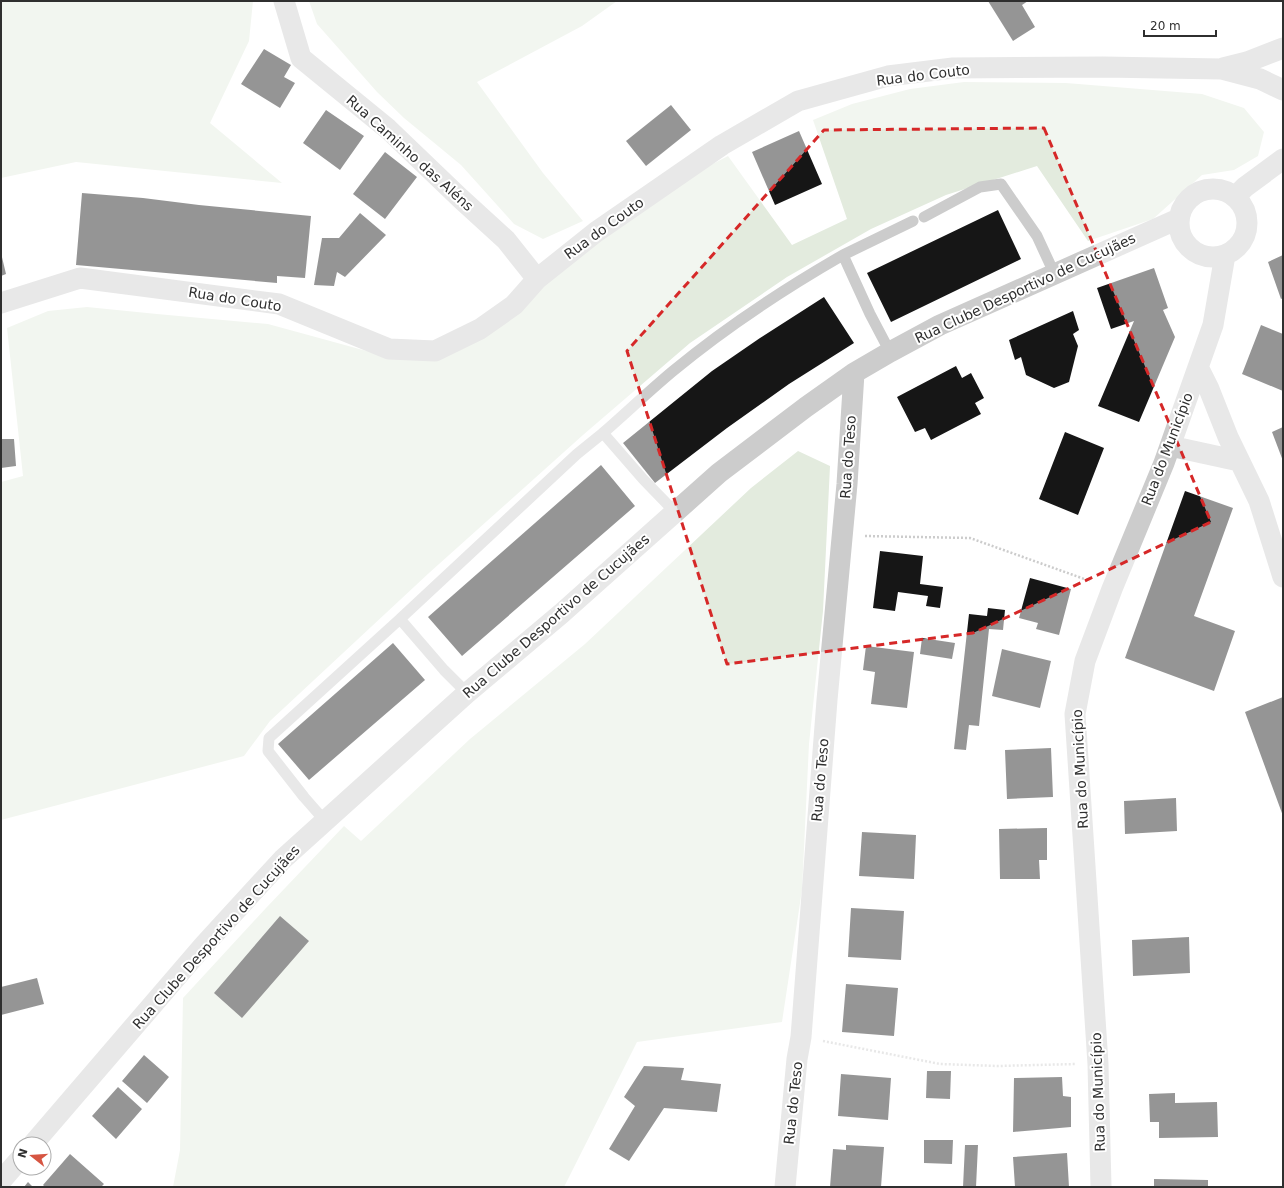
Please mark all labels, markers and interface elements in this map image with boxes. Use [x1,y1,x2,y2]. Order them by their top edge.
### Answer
scale bar [1144,12,1216,38]
text: 20 m [1150,19,1181,33]
street label: Rua do Couto [875,61,971,89]
street label: Rua Caminho das Aléns [343,92,477,214]
street label: Rua do Couto [561,194,647,262]
street label: Rua Clube Desportivo de Cucujães [912,230,1138,346]
street label: Rua do Couto [187,284,283,314]
street label: Rua do Município [1138,390,1196,508]
street label: Rua do Teso [837,415,859,499]
street label: Rua Clube Desportivo de Cucujães [460,531,652,701]
street label: Rua do Município [1069,709,1091,829]
street label: Rua do Teso [808,738,832,822]
street label: Rua Clube Desportivo de Cucujães [129,842,303,1032]
street label: Rua do Município [1088,1032,1108,1152]
street label: Rua do Teso [781,1061,805,1145]
north arrow [12,1136,52,1176]
text: N [15,1147,30,1160]

